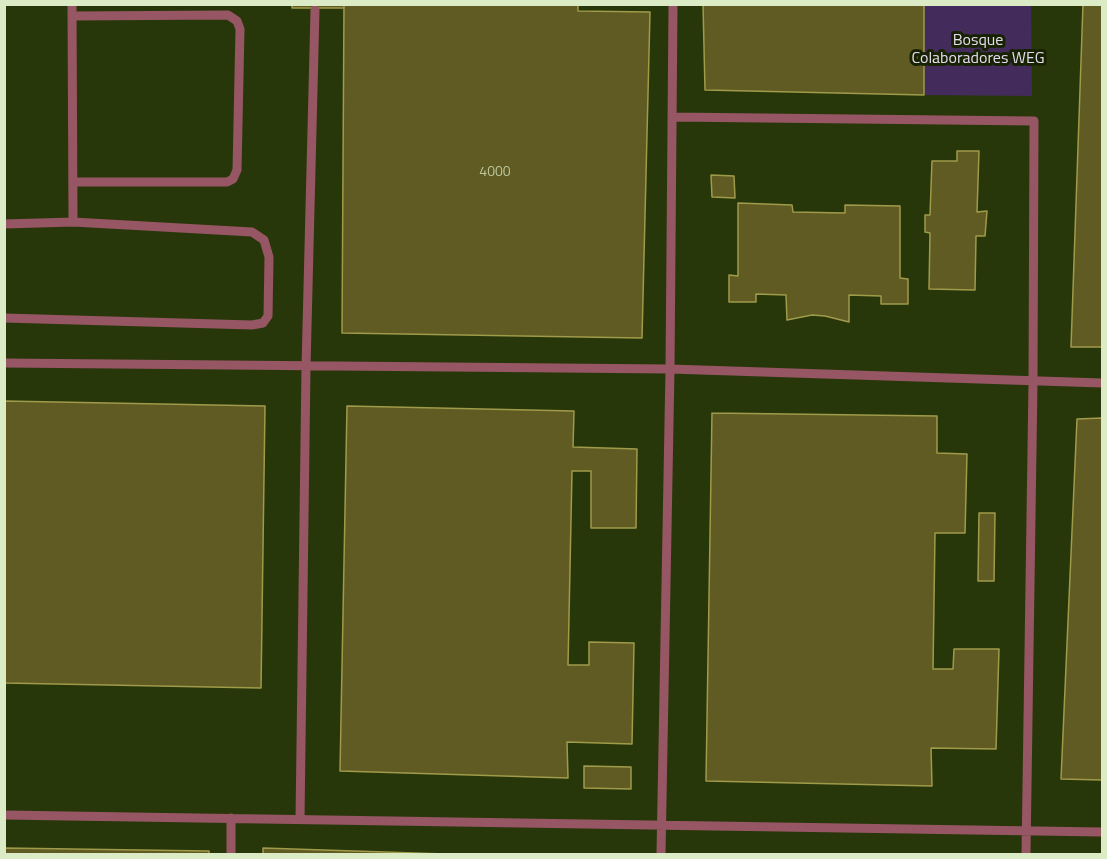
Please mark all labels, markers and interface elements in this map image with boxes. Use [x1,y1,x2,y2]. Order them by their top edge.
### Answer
park label: Bosque Colaboradores WEG [911,31,1045,69]
house number: 4000 [479,165,511,181]

